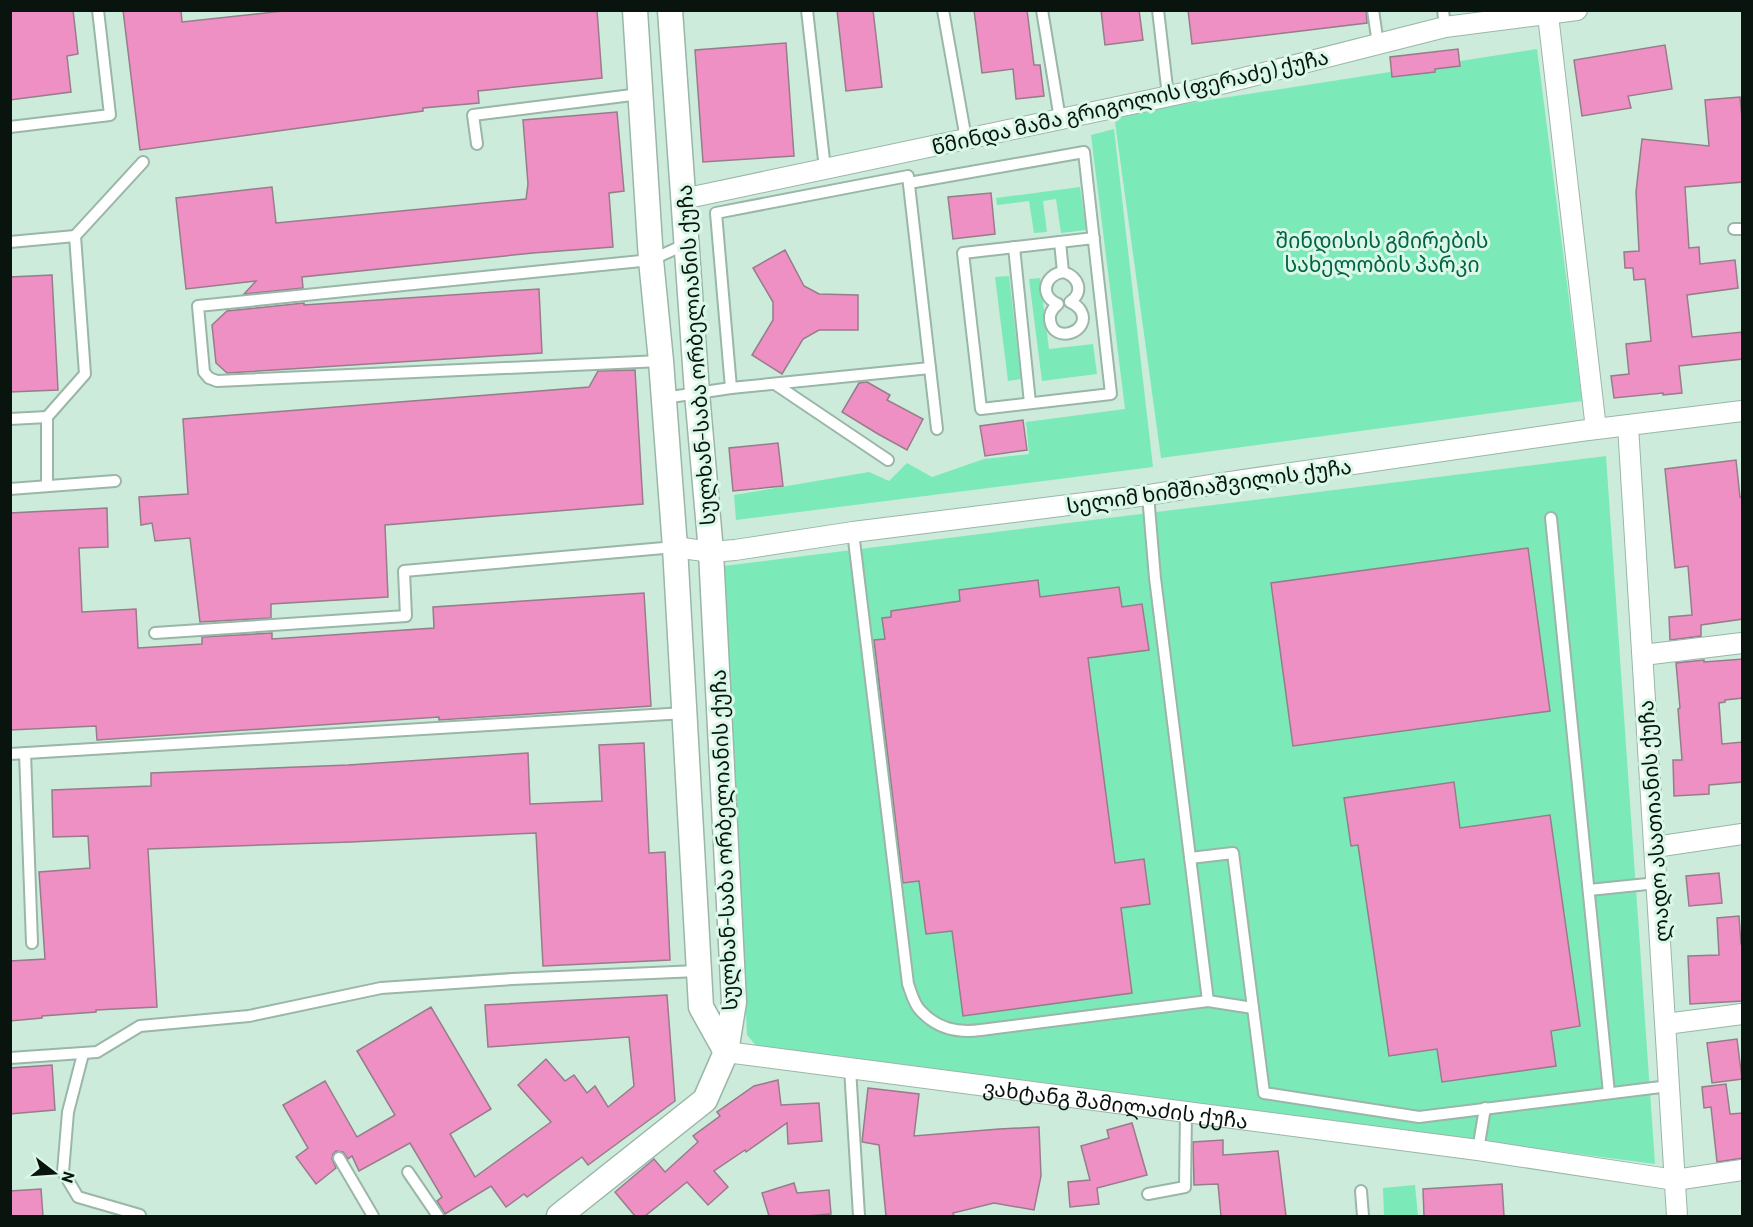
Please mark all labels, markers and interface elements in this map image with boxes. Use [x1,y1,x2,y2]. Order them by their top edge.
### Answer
street label: წმინდა მამა გრიგოლის (ფერაძე) ქუჩა [929,43,1331,161]
street label: სულხან-საბა ორბელიანის ქუჩა [671,184,721,526]
park label: შინდისის გმირების სახელობის პარკი [1275,227,1489,278]
street label: სელიმ ხიმშიაშვილის ქუჩა [1065,453,1353,519]
street label: სულხან-საბა ორბელიანის ქუჩა [705,669,743,1011]
street label: ლადო ასათიანის ქუჩა [1632,699,1676,943]
street label: ვახტანგ შამილაძის ქუჩა [982,1073,1250,1132]
north arrow [24,1143,84,1203]
text: N [58,1170,79,1185]

